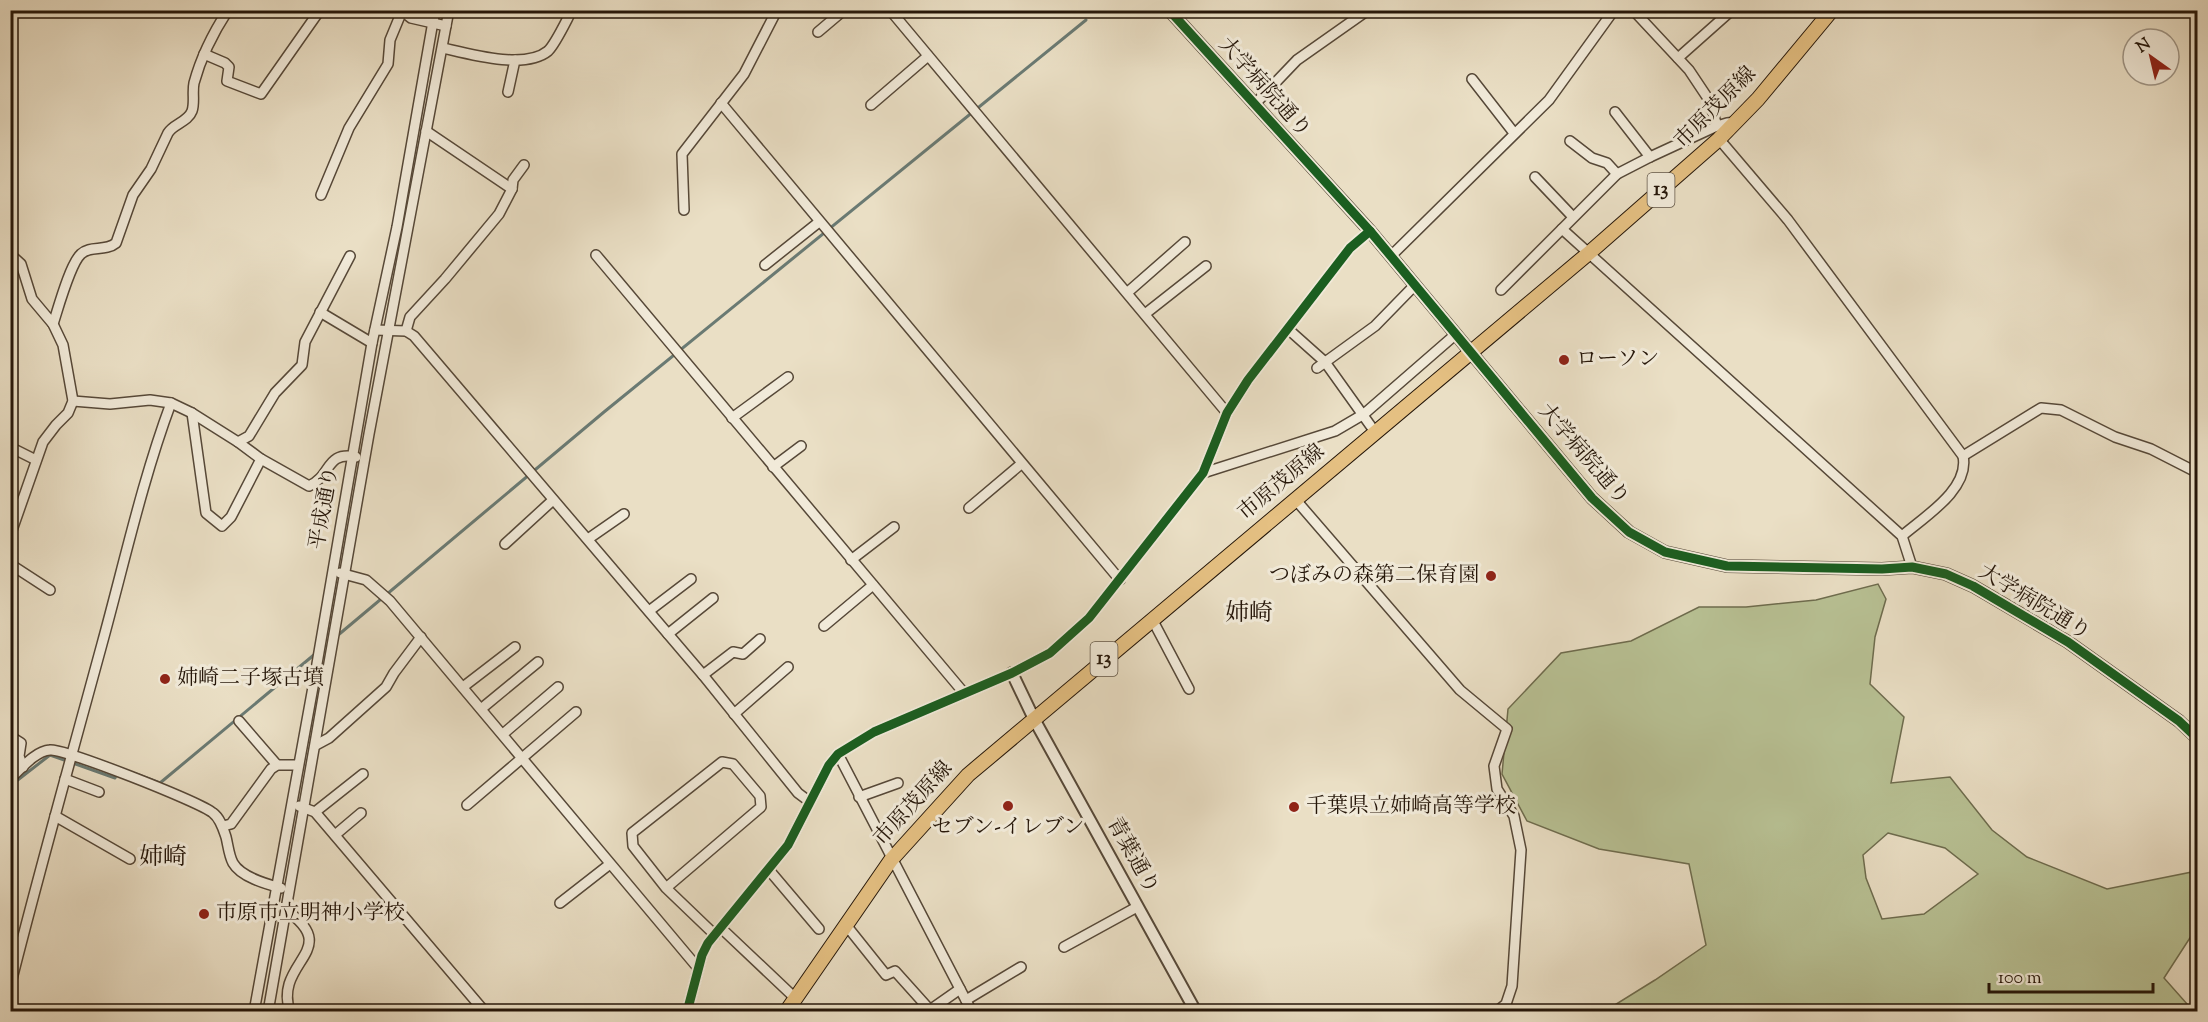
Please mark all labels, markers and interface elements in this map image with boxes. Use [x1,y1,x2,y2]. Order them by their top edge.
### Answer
north arrow [2121,27,2181,87]
street label: 大学病院通り [1211,31,1317,145]
text: N [2132,33,2156,60]
street label: 市原茂原線 [1668,60,1764,156]
road number: 13 [1648,173,1674,207]
place label: ローソン [1576,345,1659,375]
marker: ローソン [1557,353,1571,367]
street label: 大学病院通り [1530,398,1636,512]
street label: 市原茂原線 [1232,438,1332,528]
street label: 平成通り [303,464,347,552]
street label: 大学病院通り [1972,558,2096,648]
place label: つぼみの森第二保育園 [1269,561,1479,591]
marker: つぼみの森第二保育園 [1484,569,1498,583]
district label: 姉崎 [1225,597,1273,631]
road number: 13 [1090,642,1118,676]
place label: 姉崎二子塚古墳 [177,664,324,694]
marker: 姉崎二子塚古墳 [158,672,172,686]
street label: 市原茂原線 [868,755,960,853]
place label: 千葉県立姉崎高等学校 [1306,792,1516,822]
marker: セブン-イレブン [1001,799,1015,813]
marker: 千葉県立姉崎高等学校 [1287,800,1301,814]
street label: 青葉通り [1099,812,1165,900]
place label: セブン-イレブン [932,813,1084,843]
district label: 姉崎 [139,841,187,875]
place label: 市原市立明神小学校 [216,899,405,929]
marker: 市原市立明神小学校 [197,907,211,921]
scale bar [1989,956,2152,994]
text: 100 m [1998,966,2042,992]

